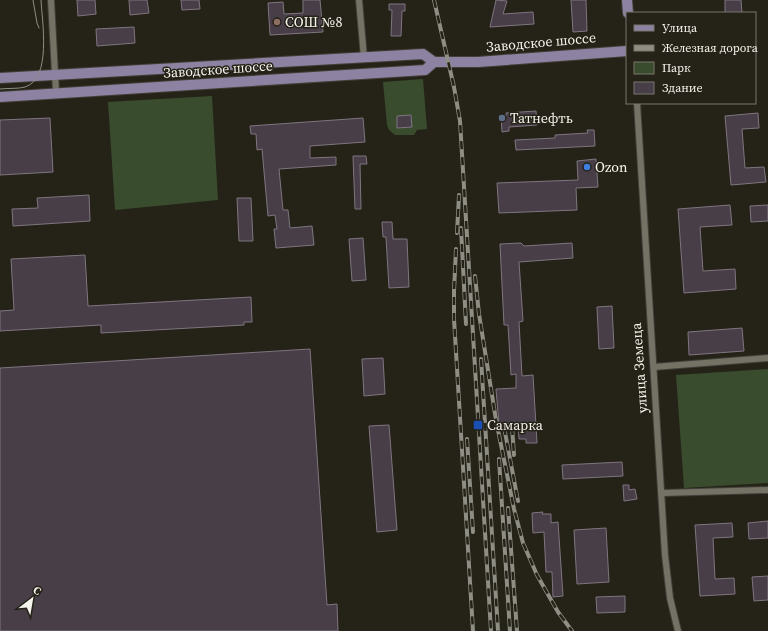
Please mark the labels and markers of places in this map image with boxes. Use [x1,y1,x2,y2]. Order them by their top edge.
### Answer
place label: СОШ №8 [285,12,342,32]
marker: СОШ №8 [272,17,282,27]
place label: Татнефть [510,108,573,128]
marker: Татнефть [497,113,507,123]
place label: Ozon [595,157,628,177]
marker: Ozon [582,162,592,172]
place label: Самарка [487,415,544,435]
marker: Самарка [472,419,484,431]

